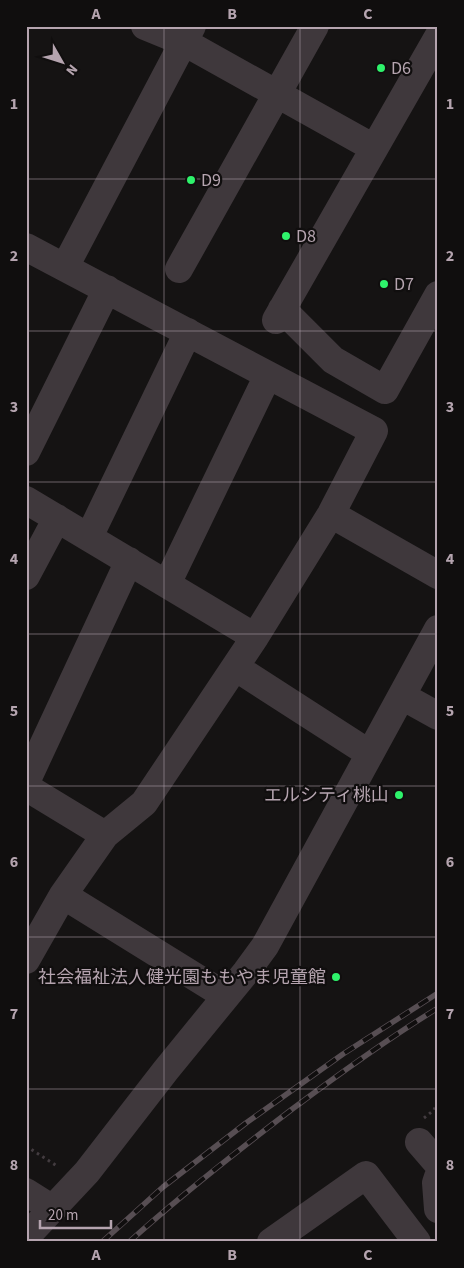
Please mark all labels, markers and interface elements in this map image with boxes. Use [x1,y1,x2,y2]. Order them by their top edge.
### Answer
text: A [90,3,101,25]
text: B [227,3,237,25]
text: C [363,3,373,25]
north arrow [38,38,88,88]
place label: D6 [391,56,411,81]
text: N [61,60,82,79]
marker: D6 [375,62,387,74]
text: 1 [10,93,18,115]
text: 1 [446,93,454,115]
place label: D9 [201,168,221,193]
marker: D9 [185,174,197,186]
place label: D8 [296,224,316,249]
marker: D8 [280,230,292,242]
text: 2 [10,245,18,267]
text: 2 [446,245,454,267]
place label: D7 [394,272,414,297]
marker: D7 [378,278,390,290]
text: 3 [10,396,18,418]
text: 3 [446,396,454,418]
text: 4 [10,548,19,570]
text: 4 [446,548,455,570]
text: 5 [10,700,18,722]
text: 5 [446,700,454,722]
place label: エルシティ桃山 [264,783,389,808]
marker: エルシティ桃山 [393,789,405,801]
text: 6 [10,851,18,873]
text: 6 [446,851,454,873]
place label: 社会福祉法人健光園ももやま児童館 [38,965,326,990]
marker: 社会福祉法人健光園ももやま児童館 [330,971,342,983]
text: 7 [10,1003,18,1025]
text: 7 [446,1003,454,1025]
text: 8 [10,1154,18,1176]
text: 8 [446,1154,454,1176]
scale bar [40,1198,111,1230]
text: 20 m [48,1205,78,1226]
text: A [90,1244,101,1266]
text: B [227,1244,237,1266]
text: C [363,1244,373,1266]

